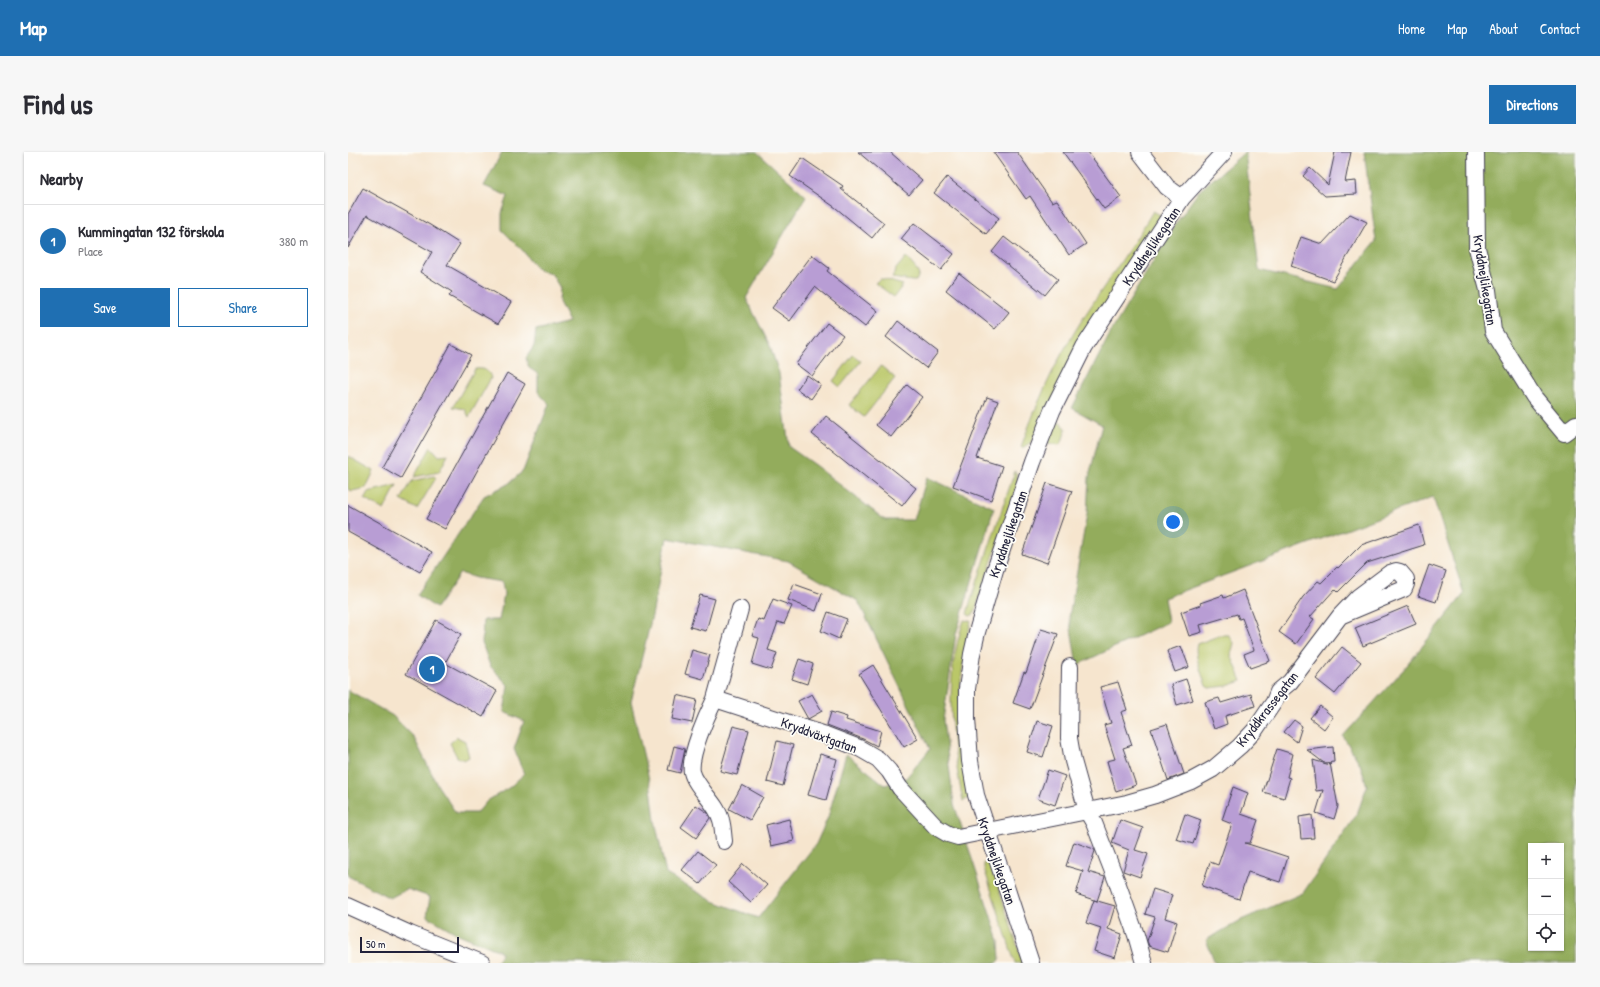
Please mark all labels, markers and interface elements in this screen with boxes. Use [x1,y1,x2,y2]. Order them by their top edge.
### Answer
text: Map [20,15,47,41]
text: Home [1398,19,1425,38]
text: Map [1447,19,1467,38]
text: About [1489,19,1518,38]
text: Contact [1540,19,1580,38]
text: Find us [24,85,93,123]
button: Directions [1489,85,1576,124]
text: Nearby [40,167,83,190]
street label: Kryddnejlikegatan [1117,203,1185,289]
text: Kummingatan 132 förskola [78,221,224,242]
text: 1 [51,232,55,250]
text: 380 m [279,232,308,250]
street label: Kryddnejlikegatan [1468,233,1502,327]
text: Place [78,242,103,260]
button: Save [40,288,170,327]
button: Share [178,288,308,327]
street label: Kryddnejlikegatan [984,488,1032,580]
your location [1163,512,1183,532]
pin: 1 [419,654,445,684]
street label: Kryddkrassegatan [1231,667,1303,751]
street label: Kryddväxtgatan [778,712,860,758]
street label: Kryddnejlikegatan [973,815,1021,907]
map controls [1528,843,1564,951]
button: + [1528,843,1564,879]
button: − [1528,879,1564,915]
button: locate [1528,915,1564,951]
scale bar [360,935,459,954]
text: 50 m [366,937,386,951]

